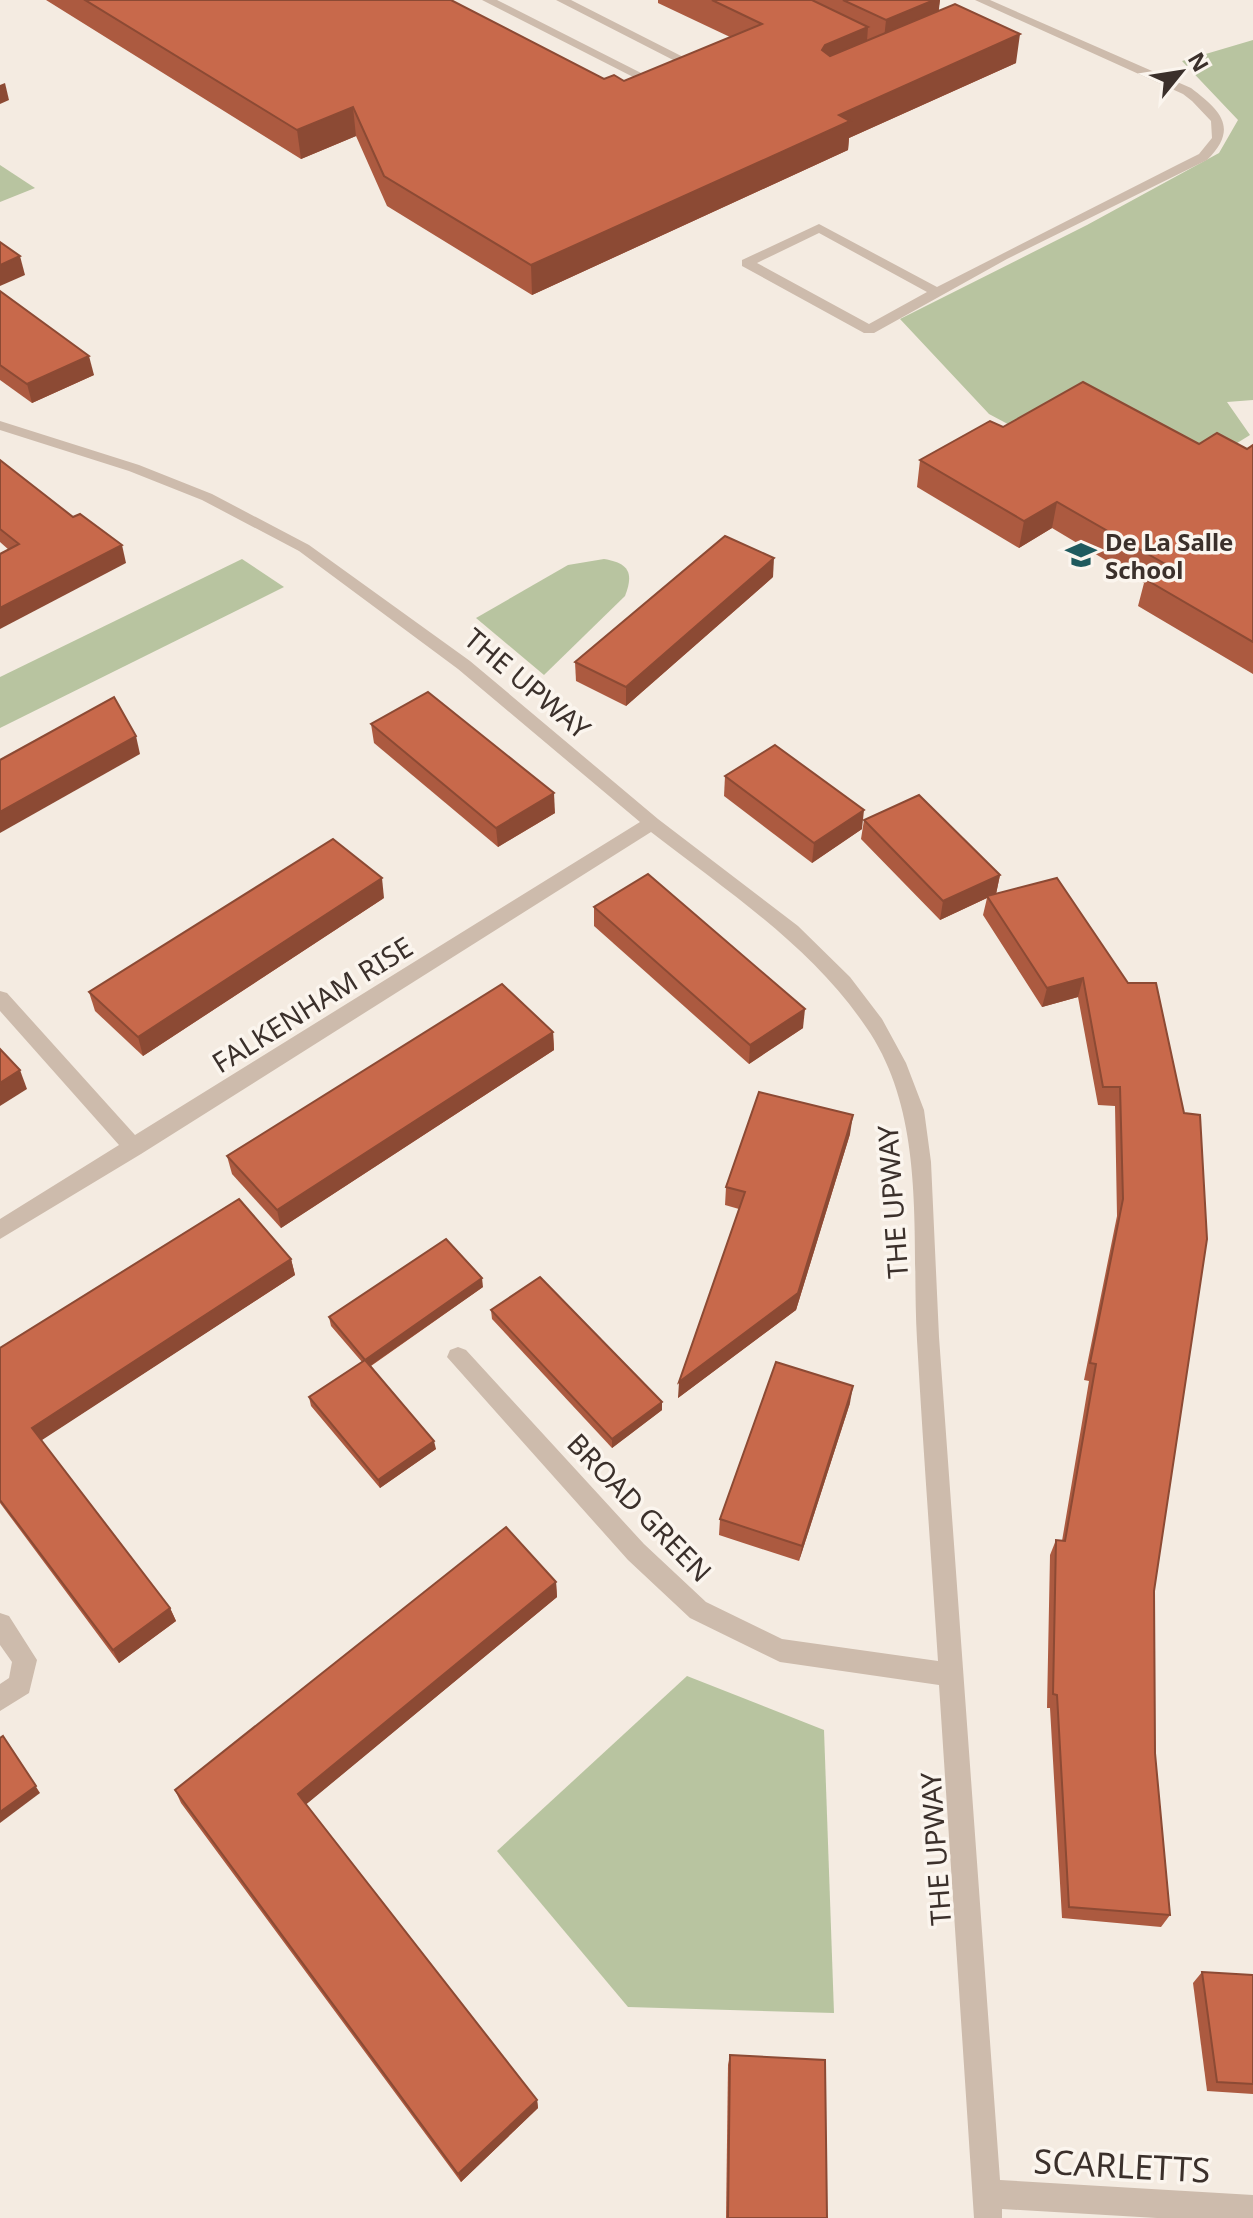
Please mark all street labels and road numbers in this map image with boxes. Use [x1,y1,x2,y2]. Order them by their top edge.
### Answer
street label: THE UPWAY [457,619,599,747]
street label: FALKENHAM RISE [204,927,420,1081]
street label: THE UPWAY [868,1124,916,1280]
street label: BROAD GREEN [559,1424,721,1590]
street label: THE UPWAY [911,1771,959,1927]
street label: SCARLETTS [1032,2137,1212,2193]

